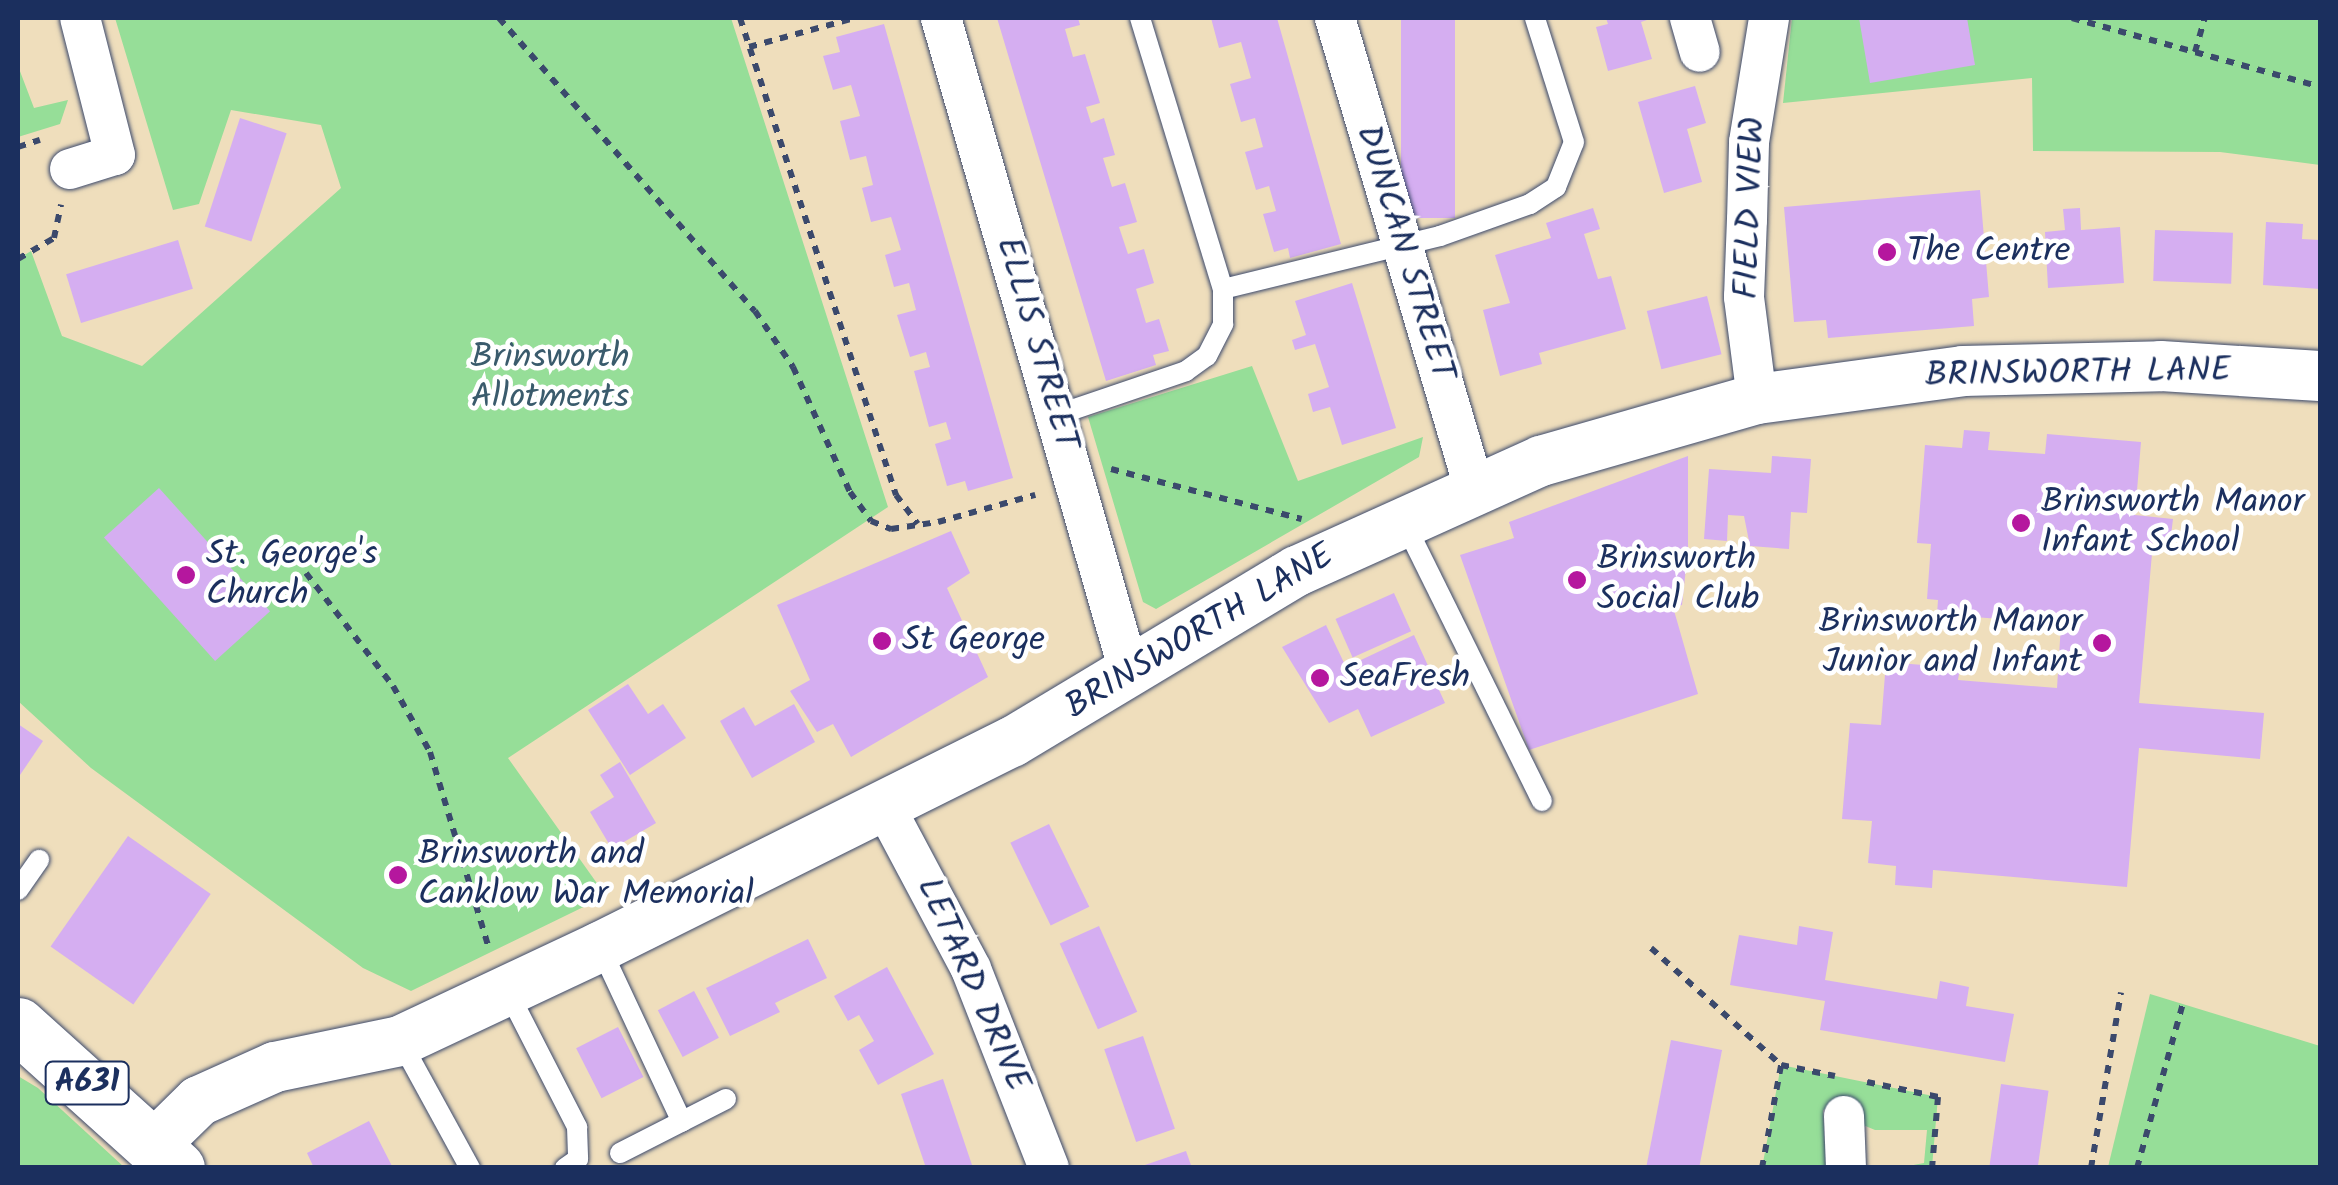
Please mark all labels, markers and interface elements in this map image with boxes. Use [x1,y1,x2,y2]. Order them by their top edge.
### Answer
street label: FIELD VIEW [1727,116,1775,300]
street label: DUNCAN STREET [1345,120,1463,386]
place label: The Centre [1907,231,2071,273]
street label: ELLIS STREET [986,233,1086,455]
marker: The Centre [1876,241,1898,263]
park label: Brinsworth Allotments [470,337,630,419]
street label: BRINSWORTH LANE [1925,350,2231,398]
place label: Brinsworth Manor Infant School [2041,482,2304,564]
marker: Brinsworth Manor Infant School [2010,512,2032,534]
place label: St. George's Church [206,534,377,616]
street label: BRINSWORTH LANE [1058,535,1342,729]
place label: Brinsworth Social Club [1597,539,1759,621]
marker: St. George's Church [175,564,197,586]
marker: Brinsworth Social Club [1566,569,1588,591]
place label: Brinsworth Manor Junior and Infant [1819,602,2082,684]
place label: St George [902,620,1045,662]
marker: St George [871,630,893,652]
marker: Brinsworth Manor Junior and Infant [2091,632,2113,654]
place label: SeaFresh [1340,657,1470,699]
marker: SeaFresh [1309,667,1331,689]
place label: Brinsworth and Canklow War Memorial [418,834,754,916]
marker: Brinsworth and Canklow War Memorial [387,864,409,886]
street label: LETARD DRIVE [906,872,1038,1098]
road number: A631 [44,1056,130,1110]

